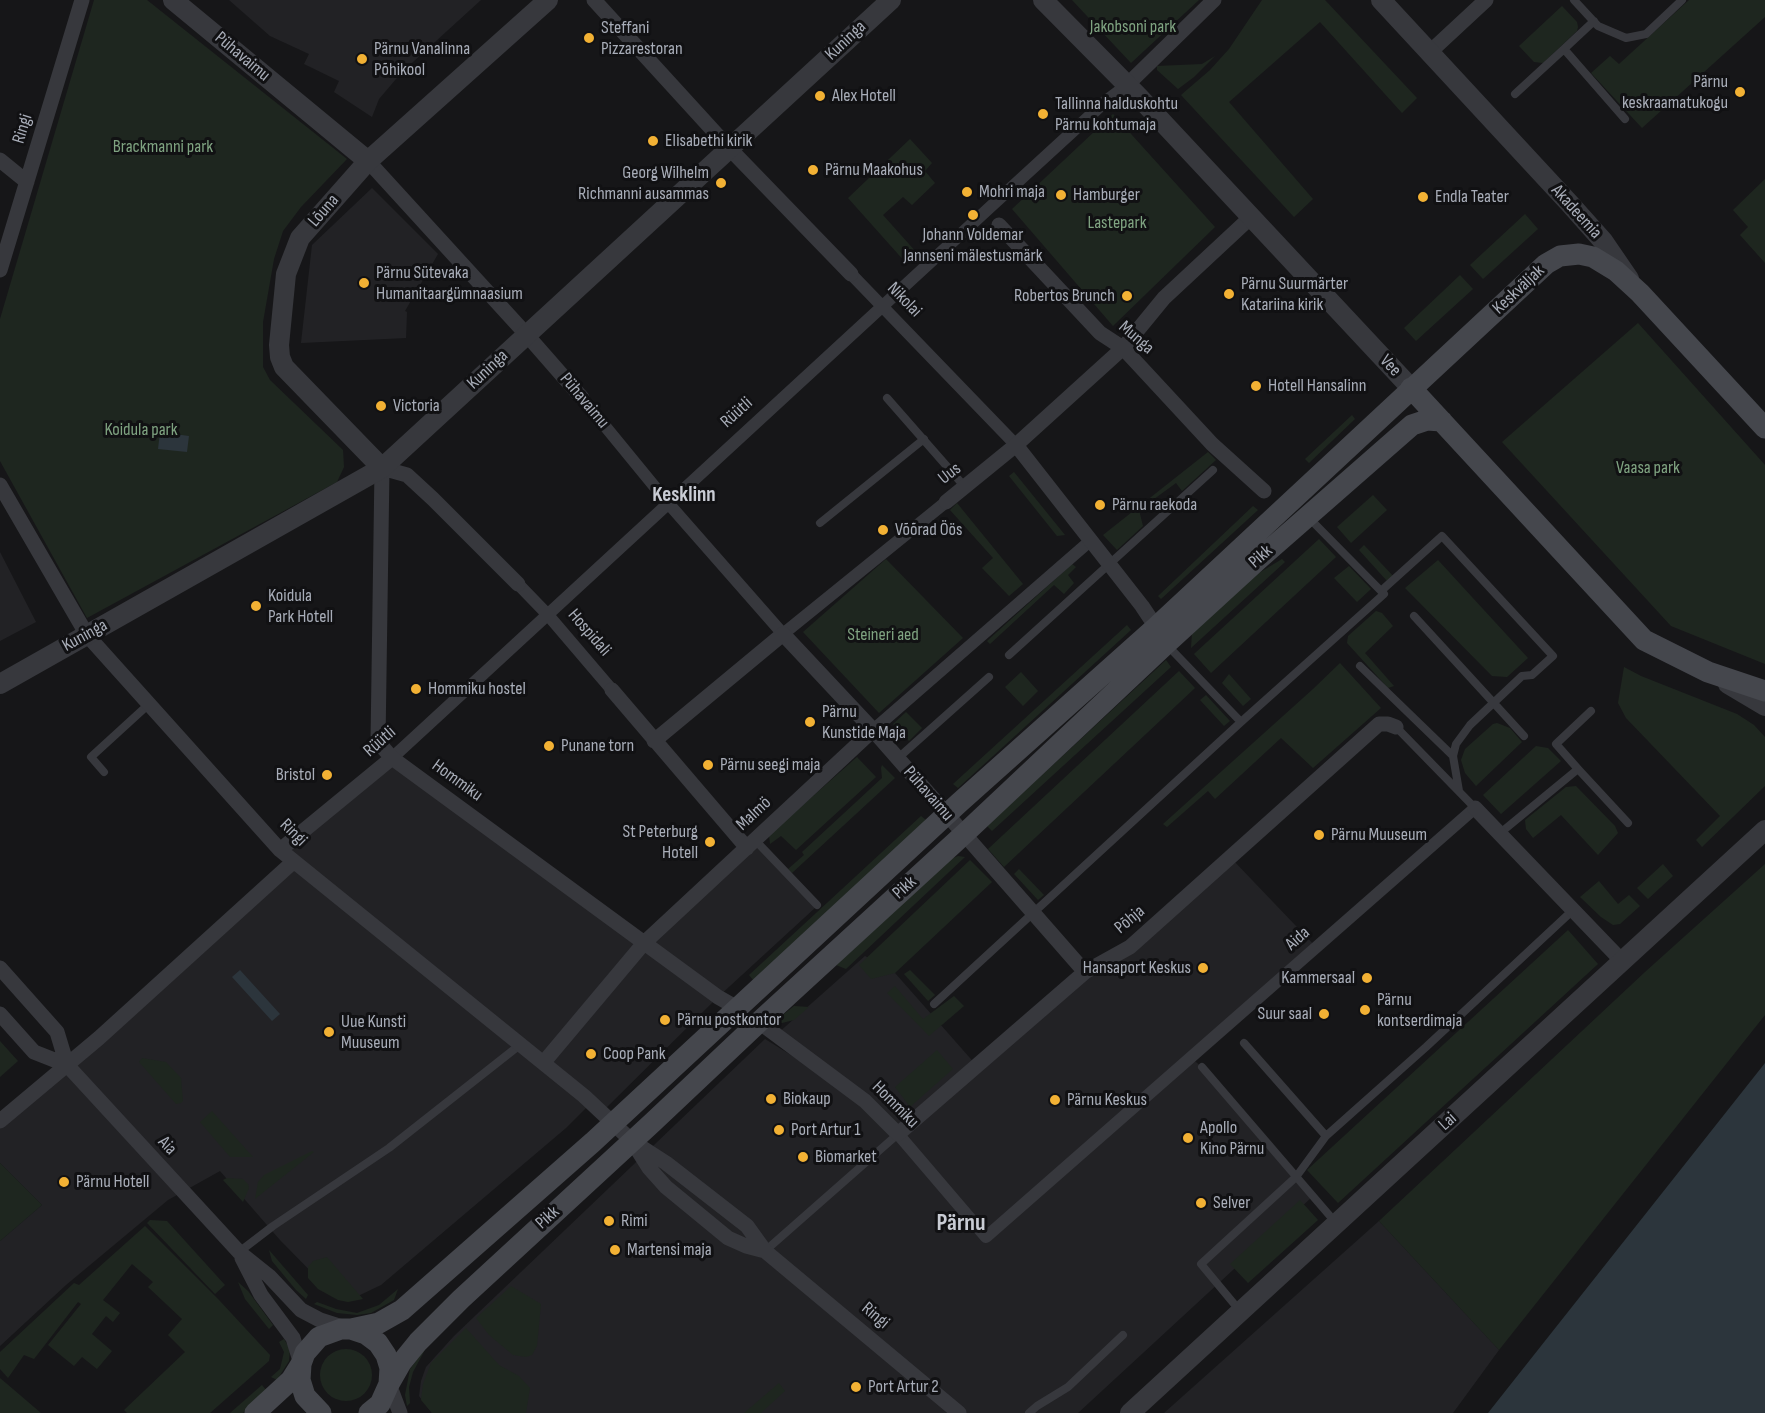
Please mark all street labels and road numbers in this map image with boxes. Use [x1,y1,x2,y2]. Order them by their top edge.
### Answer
street label: Kuninga [821,17,871,65]
street label: Pühavaimu [210,28,274,86]
street label: Ringi [8,112,38,146]
street label: Akadeemia [1546,180,1606,244]
street label: Lõuna [304,190,344,232]
street label: Keskväljak [1489,261,1549,319]
street label: Nikolai [882,278,926,322]
street label: Munga [1114,317,1158,359]
street label: Kuninga [463,346,513,394]
street label: Vee [1375,351,1405,381]
street label: Pühavaimu [555,369,613,433]
street label: Rüütli [716,393,758,433]
street label: Uus [934,458,966,490]
street label: Pikk [1245,541,1277,573]
street label: Hospidali [563,605,615,661]
street label: Kuninga [59,615,111,657]
street label: Rüütli [359,722,401,762]
street label: Hommiku [427,755,487,807]
street label: Pühavaimu [898,762,958,826]
street label: Malmö [732,792,776,836]
street label: Ringi [275,815,311,851]
street label: Pikk [889,872,921,904]
street label: Põhja [1110,901,1150,939]
street label: Aida [1281,922,1315,956]
street label: Hommiku [867,1077,923,1133]
street label: Lai [1434,1108,1462,1136]
street label: Aia [153,1132,181,1160]
street label: Pikk [532,1202,564,1234]
street label: Ringi [857,1298,893,1334]

